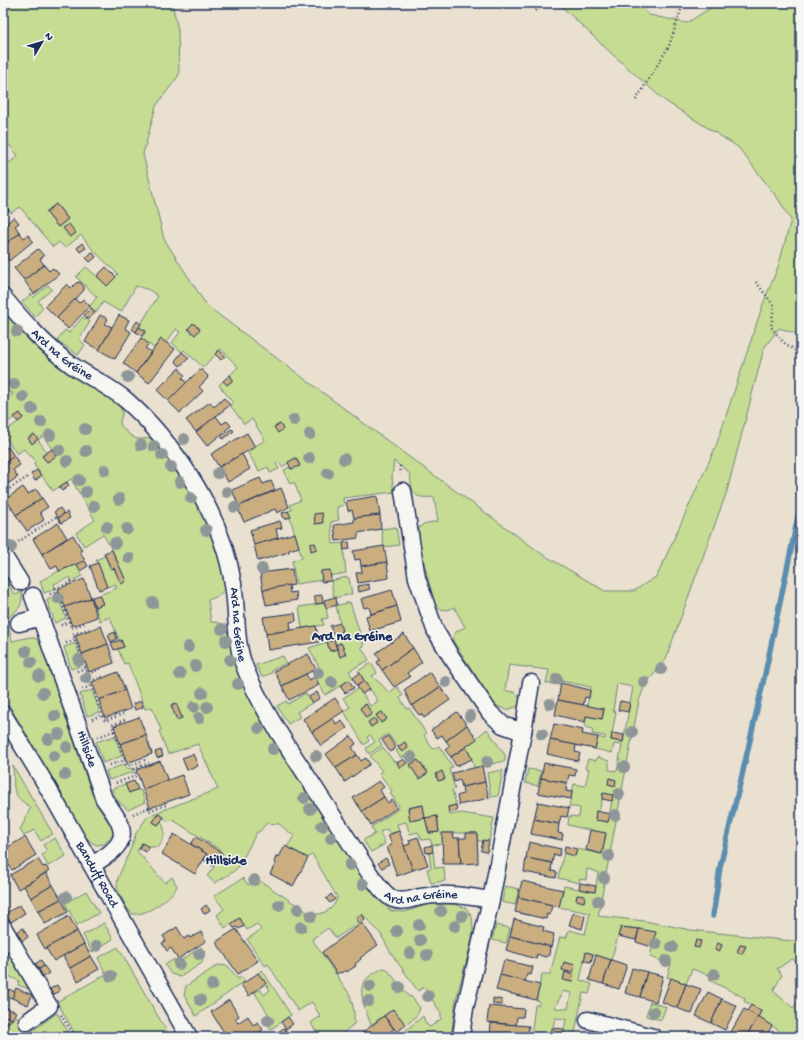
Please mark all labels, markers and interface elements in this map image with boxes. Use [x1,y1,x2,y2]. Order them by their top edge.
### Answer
north arrow [22,22,62,62]
text: N [41,31,55,44]
street label: Ard na Gréine [28,326,96,384]
street label: Ard na Gréine [226,586,250,664]
district label: Ard na Gréine [311,629,393,646]
street label: Hillside [73,729,100,770]
street label: Banduff Road [72,838,122,911]
district label: Hillside [206,853,247,870]
street label: Ard na Gréine [381,887,458,909]

